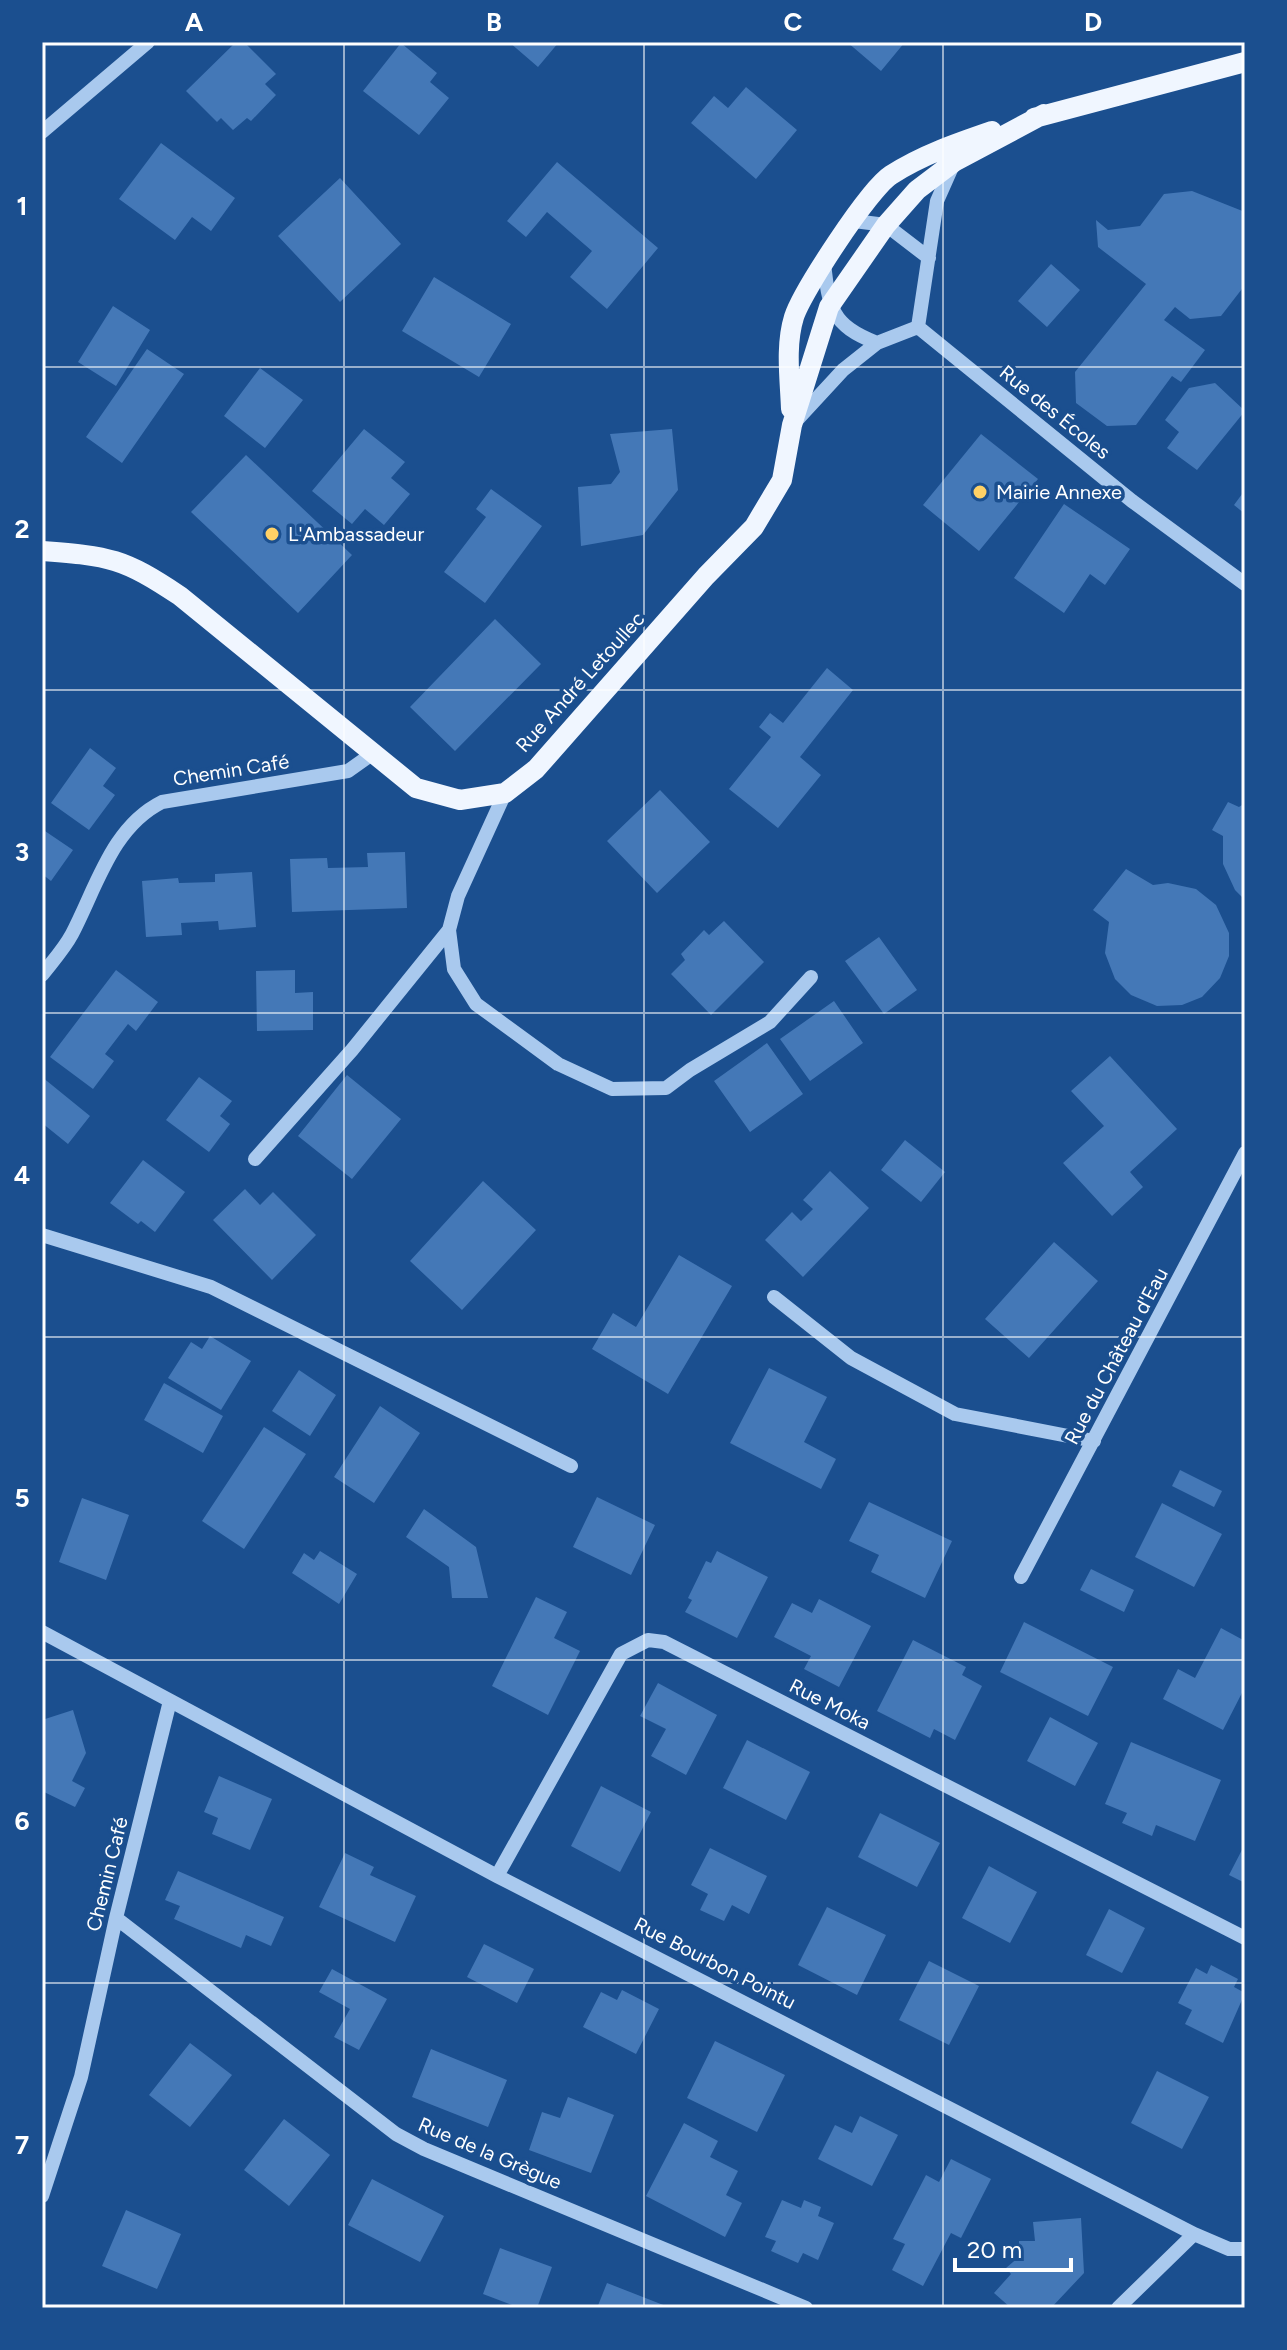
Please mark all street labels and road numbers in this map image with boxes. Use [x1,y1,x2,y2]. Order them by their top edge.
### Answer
street label: Rue des Écoles [995,360,1115,464]
street label: Rue André Letoullec [511,607,650,757]
street label: Chemin Café [171,749,291,791]
street label: Rue du Château d'Eau [1059,1263,1173,1449]
street label: Rue Moka [785,1673,875,1735]
street label: Chemin Café [81,1814,133,1934]
street label: Rue Bourbon Pointu [630,1912,800,2014]
street label: Rue de la Grègue [415,2112,565,2194]

